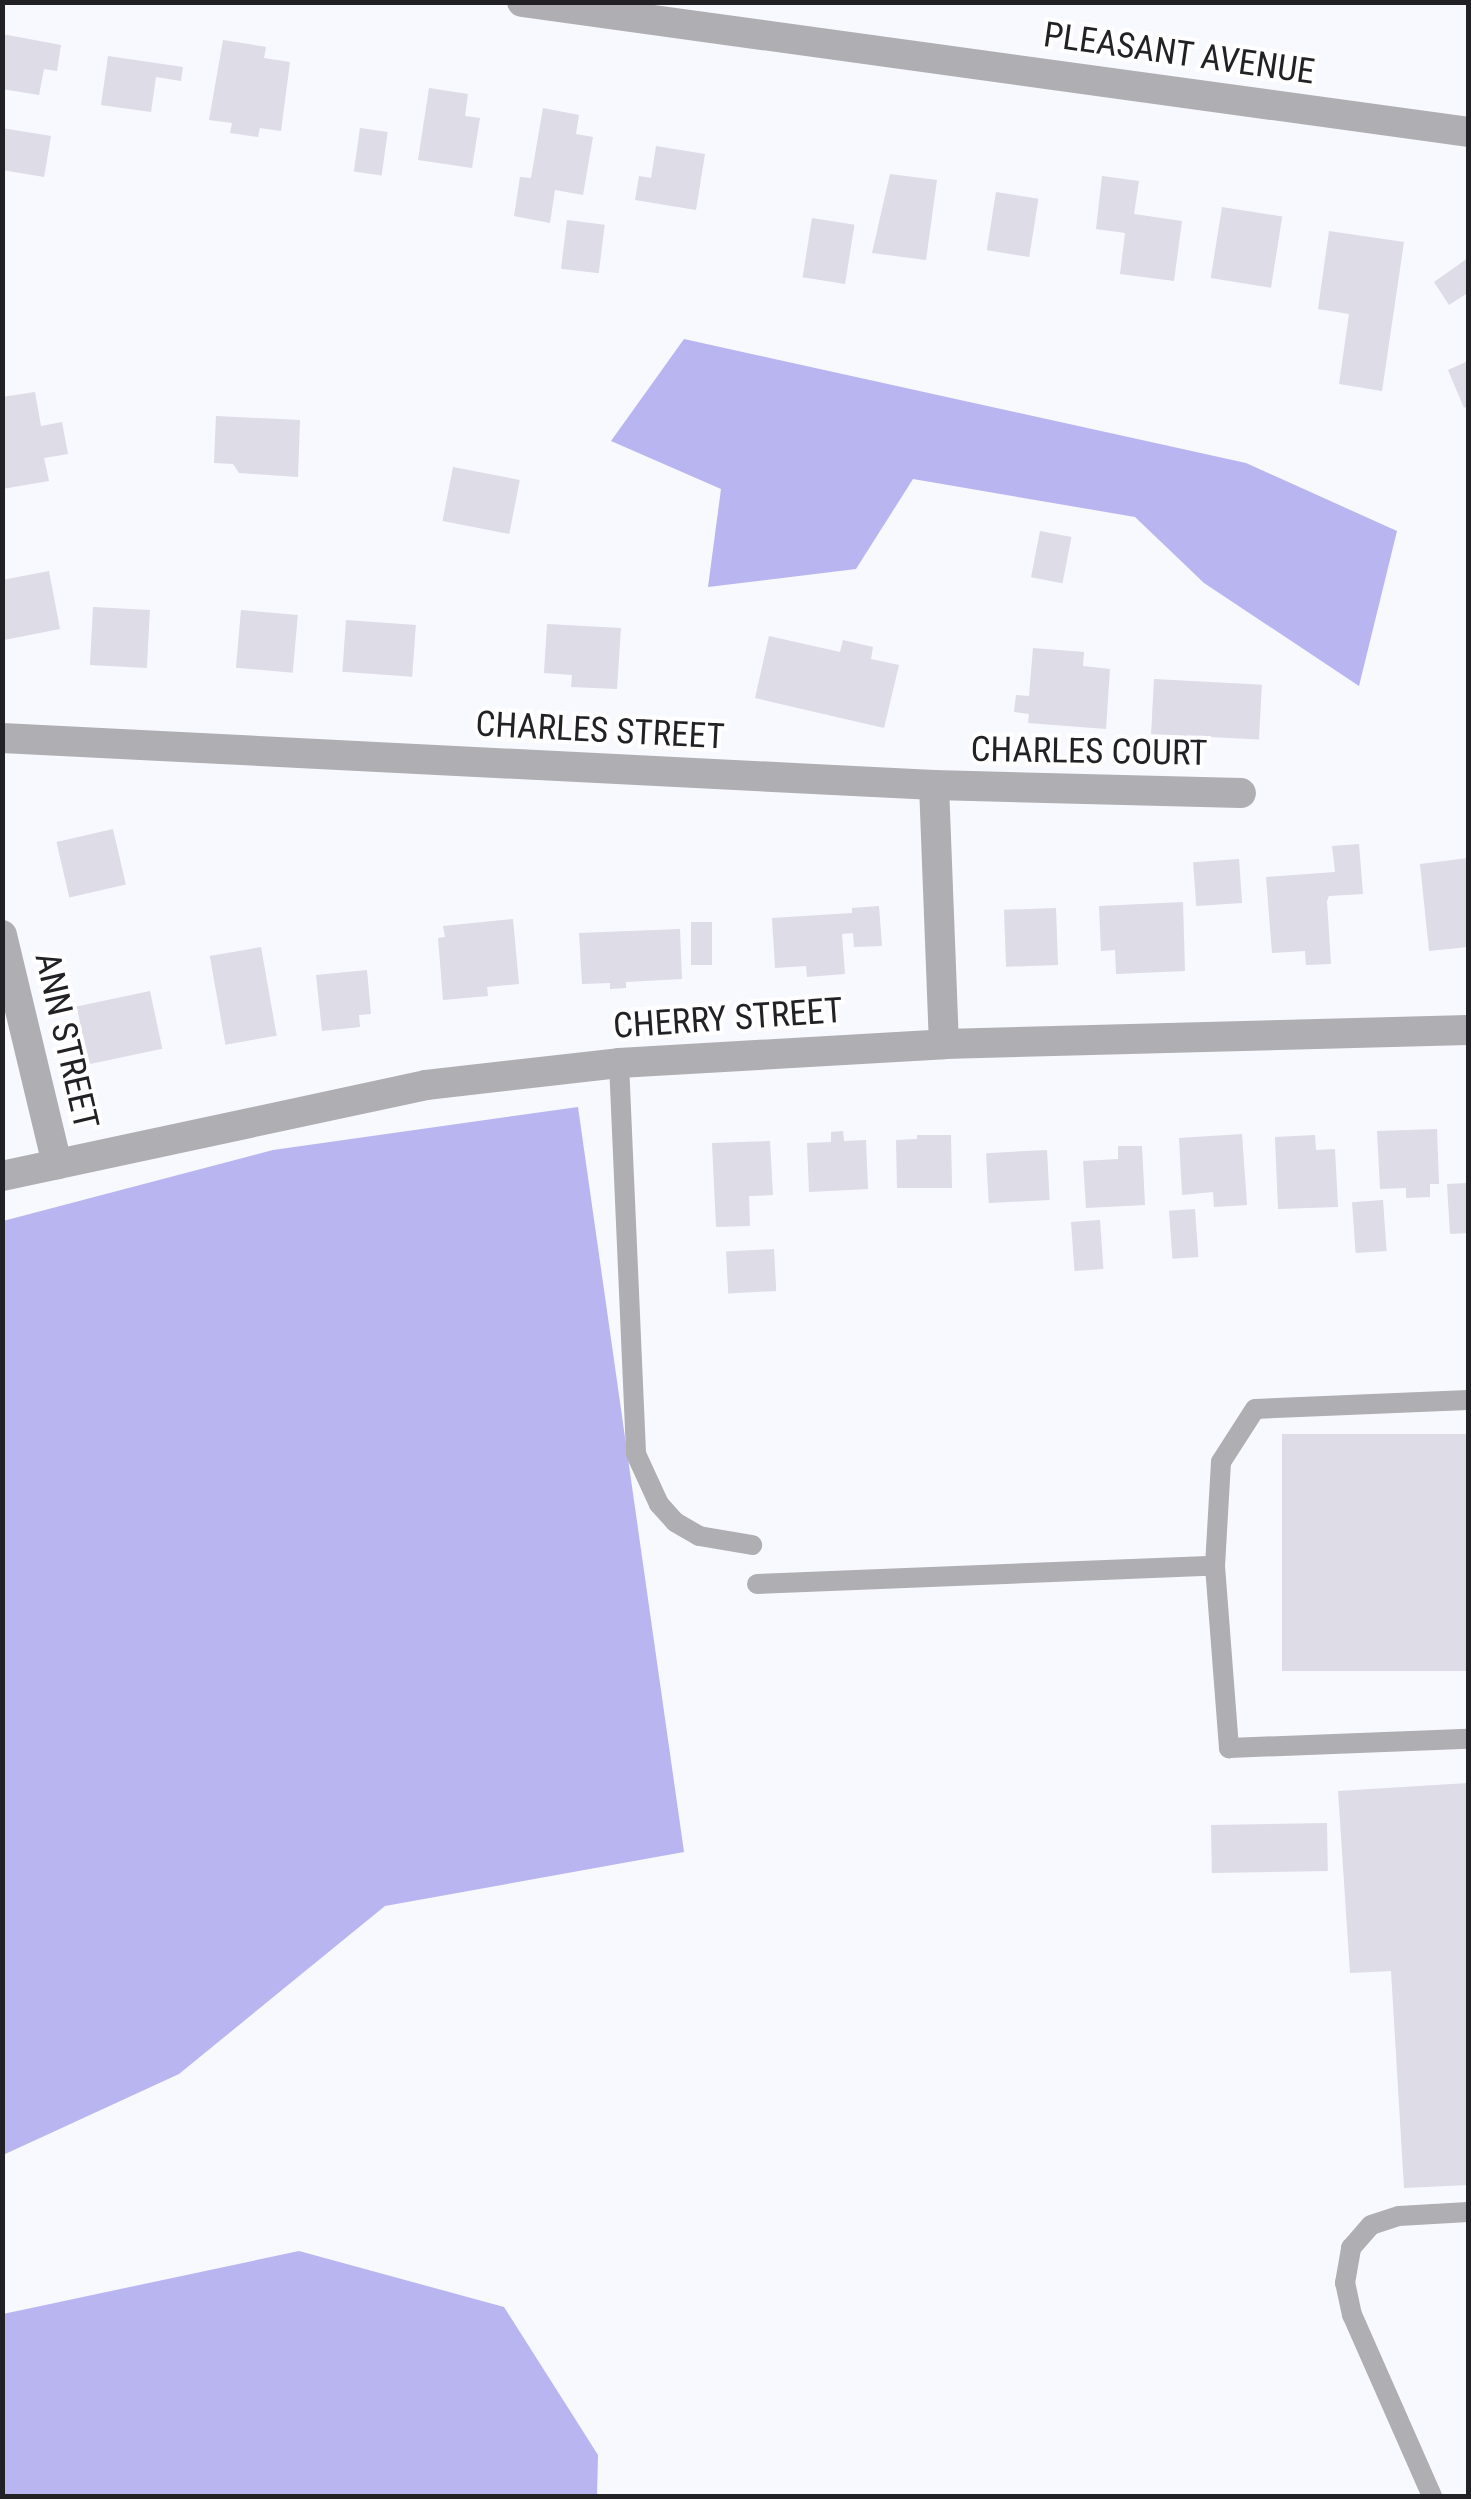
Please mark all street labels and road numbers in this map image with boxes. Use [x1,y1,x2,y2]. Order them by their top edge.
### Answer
street label: PLEASANT AVENUE [1040,14,1318,94]
street label: CHARLES STREET [475,704,725,758]
street label: CHARLES COURT [970,729,1208,775]
street label: ANN STREET [25,949,107,1133]
street label: CHERRY STREET [612,990,844,1048]

